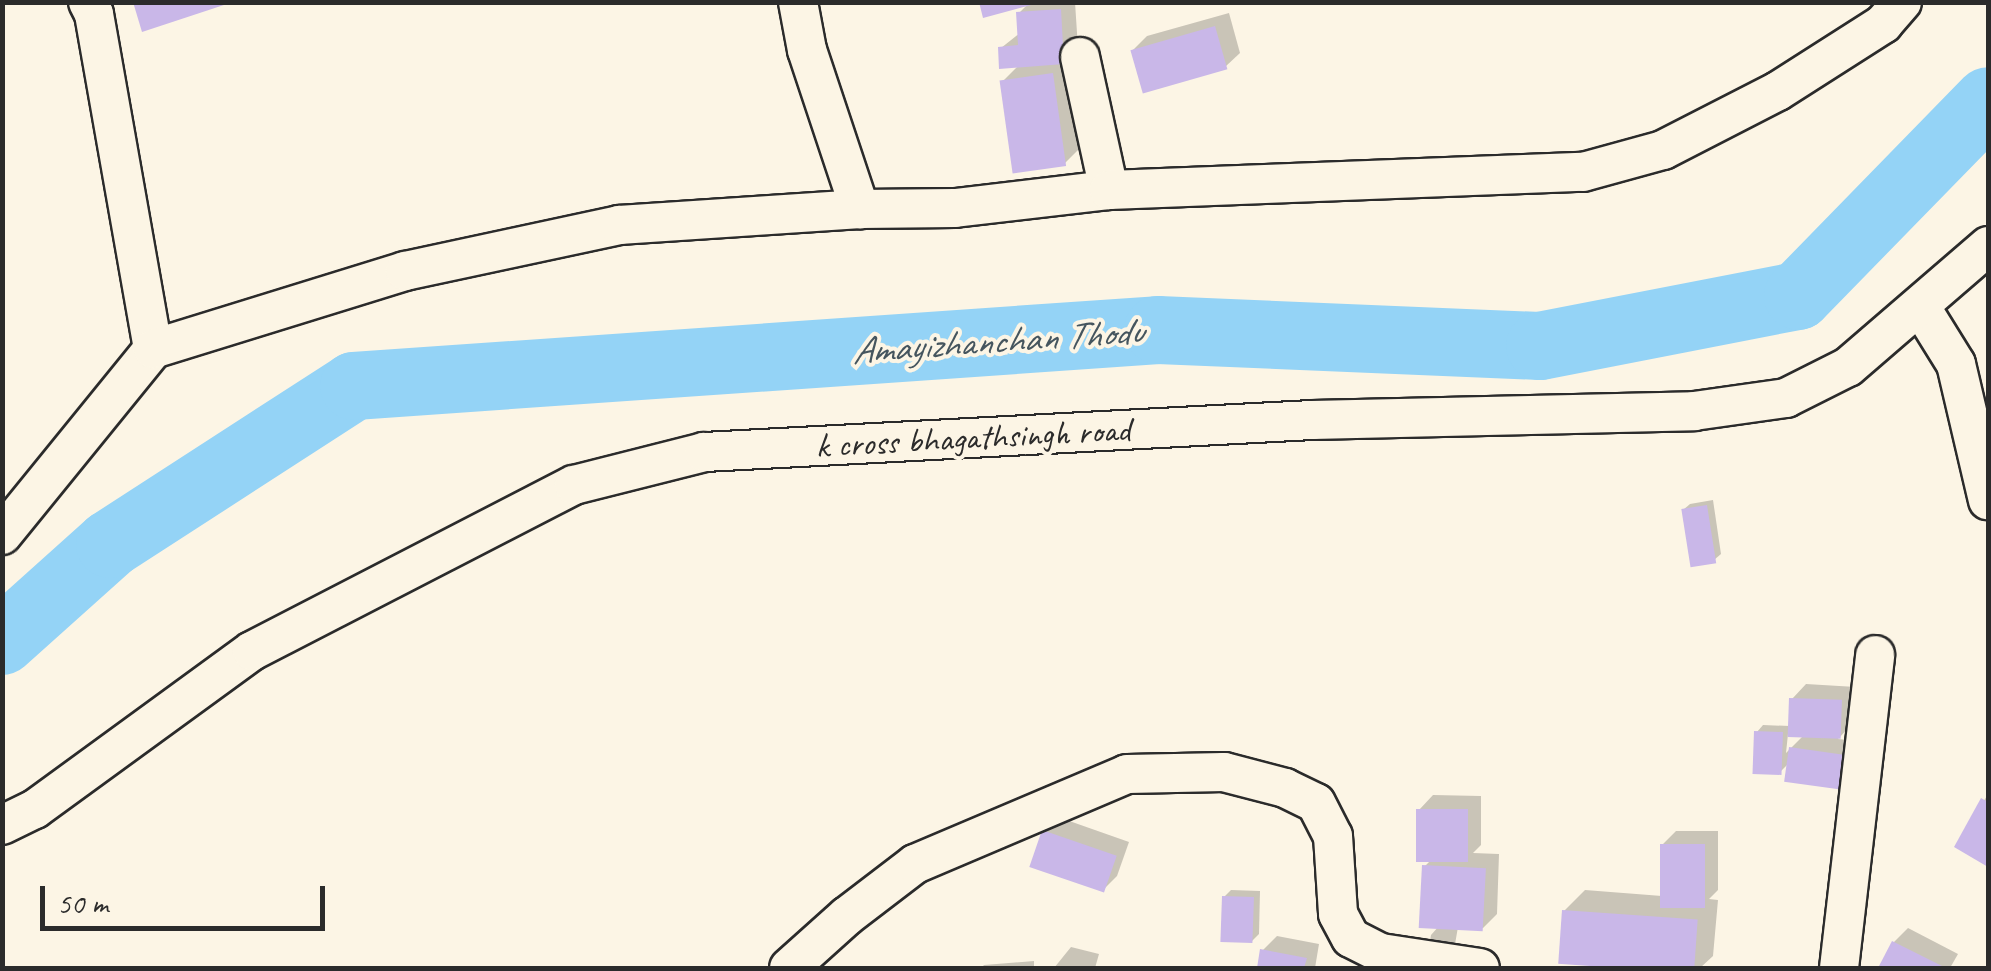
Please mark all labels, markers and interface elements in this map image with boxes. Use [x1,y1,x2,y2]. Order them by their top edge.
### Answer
water label: Amayizhanchan Thodu [850,308,1144,374]
street label: k cross bhagathsingh road [815,409,1131,467]
scale bar [45,866,330,928]
text: 50 m [57,884,108,922]

